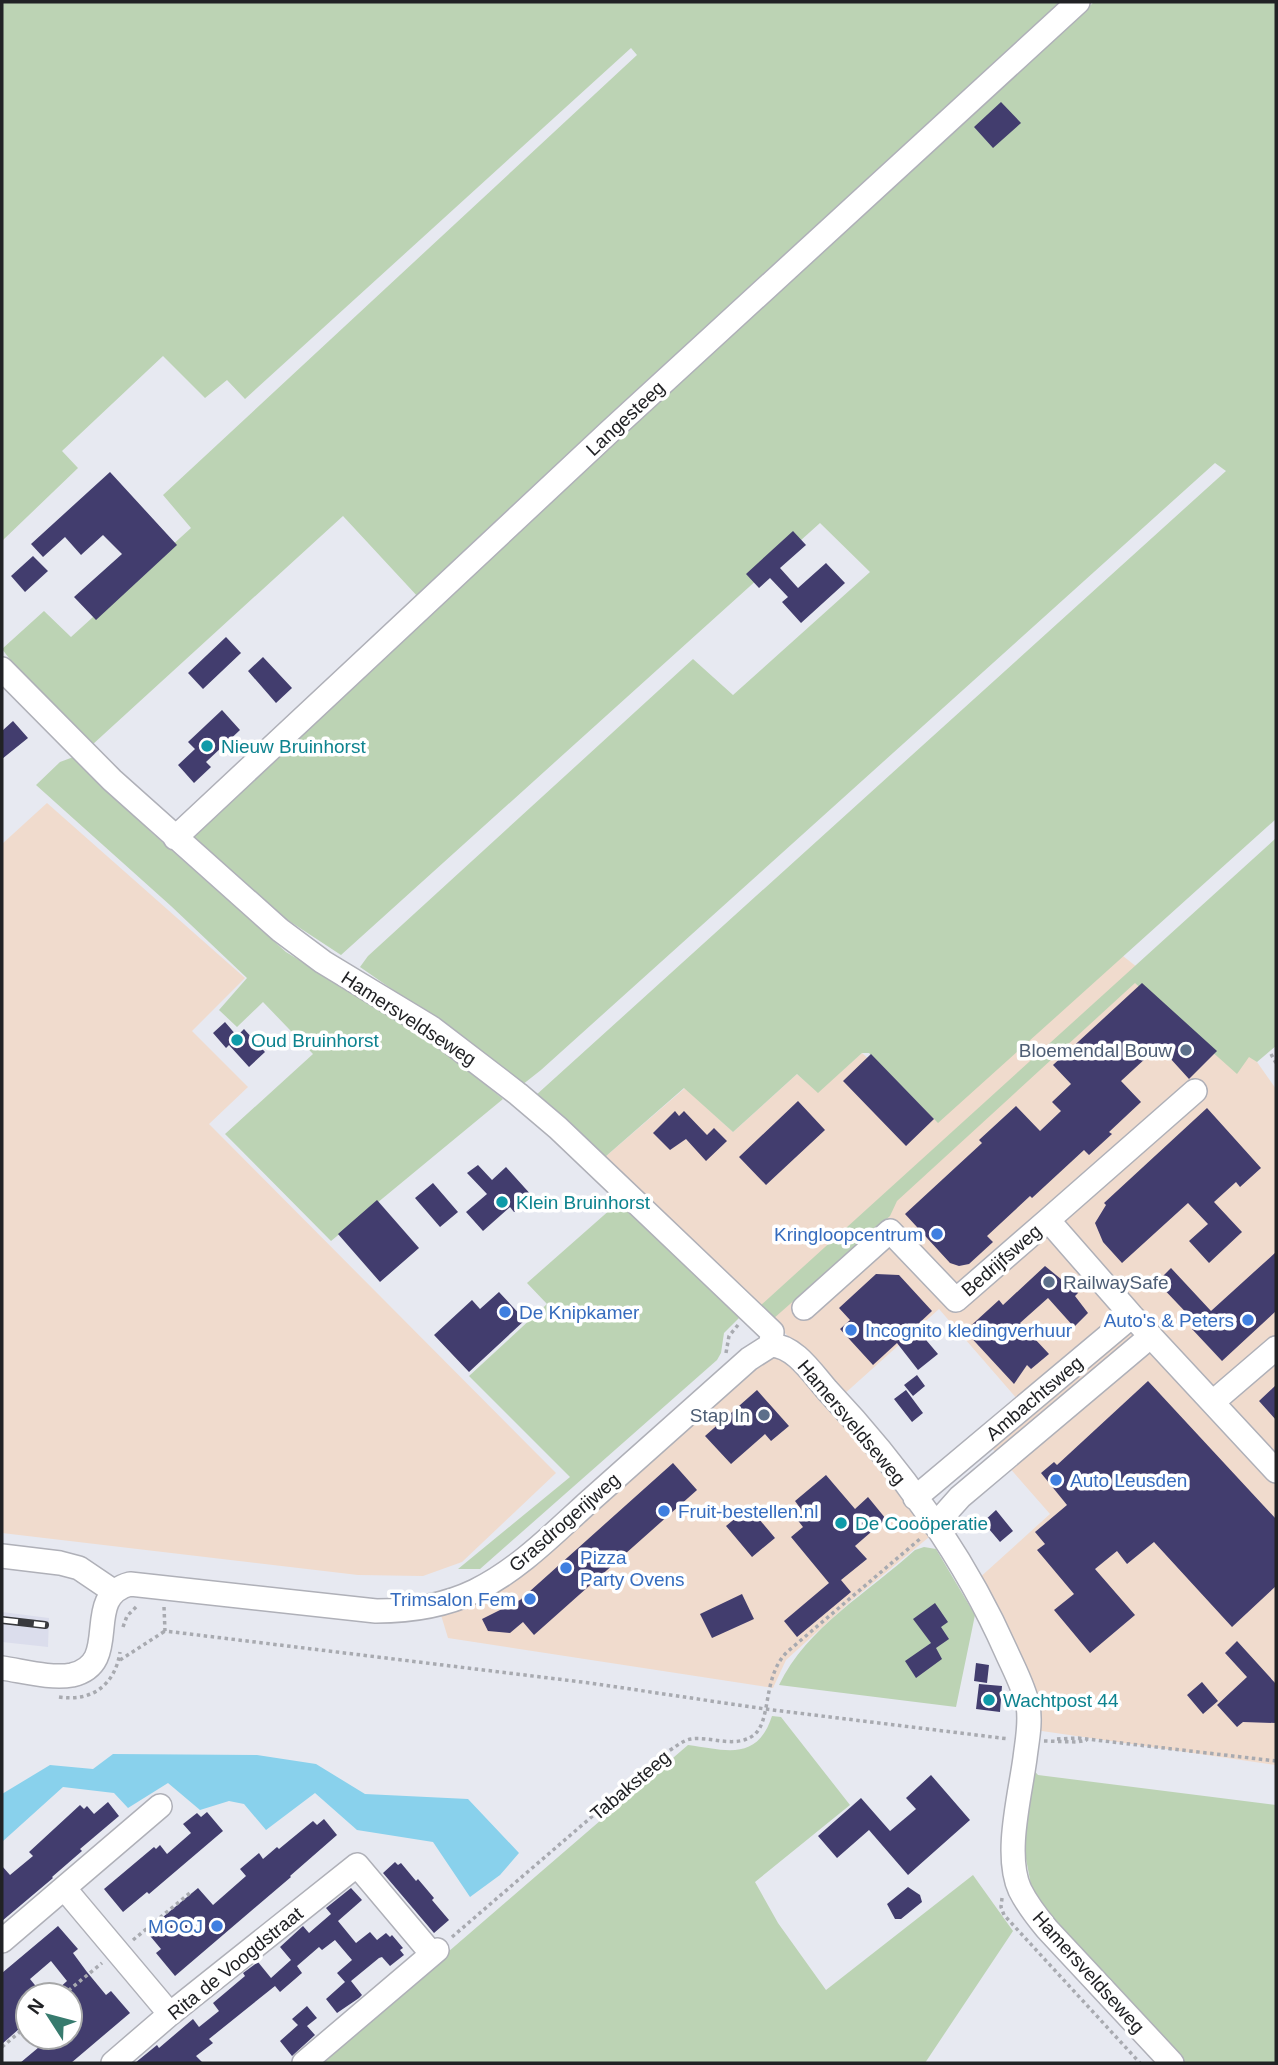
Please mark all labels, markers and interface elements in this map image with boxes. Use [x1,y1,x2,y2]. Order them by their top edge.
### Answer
street label: Langesteeg [582,377,669,460]
place label: Nieuw Bruinhorst [221,736,366,757]
marker: Nieuw Bruinhorst [199,738,215,754]
street label: Hamersveldseweg [337,967,480,1070]
place label: Oud Bruinhorst [251,1030,380,1051]
marker: Oud Bruinhorst [229,1032,245,1048]
place label: Bloemendal Bouw [1019,1040,1172,1061]
marker: Bloemendal Bouw [1178,1042,1194,1058]
place label: Klein Bruinhorst [516,1192,651,1213]
marker: Klein Bruinhorst [494,1194,510,1210]
street label: Bedrijfsweg [957,1220,1045,1301]
place label: Kringloopcentrum [774,1224,923,1245]
marker: Kringloopcentrum [929,1226,945,1242]
place label: RailwaySafe [1063,1272,1169,1293]
marker: RailwaySafe [1041,1274,1057,1290]
place label: De Knipkamer [519,1302,640,1323]
marker: De Knipkamer [497,1304,513,1320]
place label: Auto's & Peters [1104,1310,1234,1331]
marker: Auto's & Peters [1240,1312,1256,1328]
place label: Incognito kledingverhuur [865,1320,1073,1341]
marker: Incognito kledingverhuur [843,1322,859,1338]
street label: Ambachtsweg [982,1352,1087,1445]
street label: Hamersveldseweg [793,1356,910,1489]
place label: Stap In [690,1405,750,1426]
marker: Stap In [756,1407,772,1423]
street label: Grasdrogerijweg [505,1469,624,1576]
place label: Auto Leusden [1070,1470,1187,1491]
marker: Auto Leusden [1048,1472,1064,1488]
place label: Fruit-bestellen.nl [678,1501,818,1522]
marker: Fruit-bestellen.nl [656,1503,672,1519]
place label: De Cooöperatie [855,1513,988,1534]
marker: De Cooöperatie [833,1515,849,1531]
place label: Pizza Party Ovens [580,1547,685,1590]
marker: Pizza Party Ovens [558,1560,574,1576]
place label: Trimsalon Fem [390,1589,516,1610]
marker: Trimsalon Fem [522,1591,538,1607]
place label: Wachtpost 44 [1003,1690,1119,1711]
marker: Wachtpost 44 [981,1692,997,1708]
street label: Tabaksteeg [586,1746,674,1825]
street label: Rita de Voogdstraat [164,1902,307,2024]
street label: Hamersveldseweg [1029,1907,1149,2037]
place label: MOOJ [148,1916,203,1937]
marker: MOOJ [209,1918,225,1934]
north arrow [14,1981,84,2051]
text: N [23,1995,48,2018]

